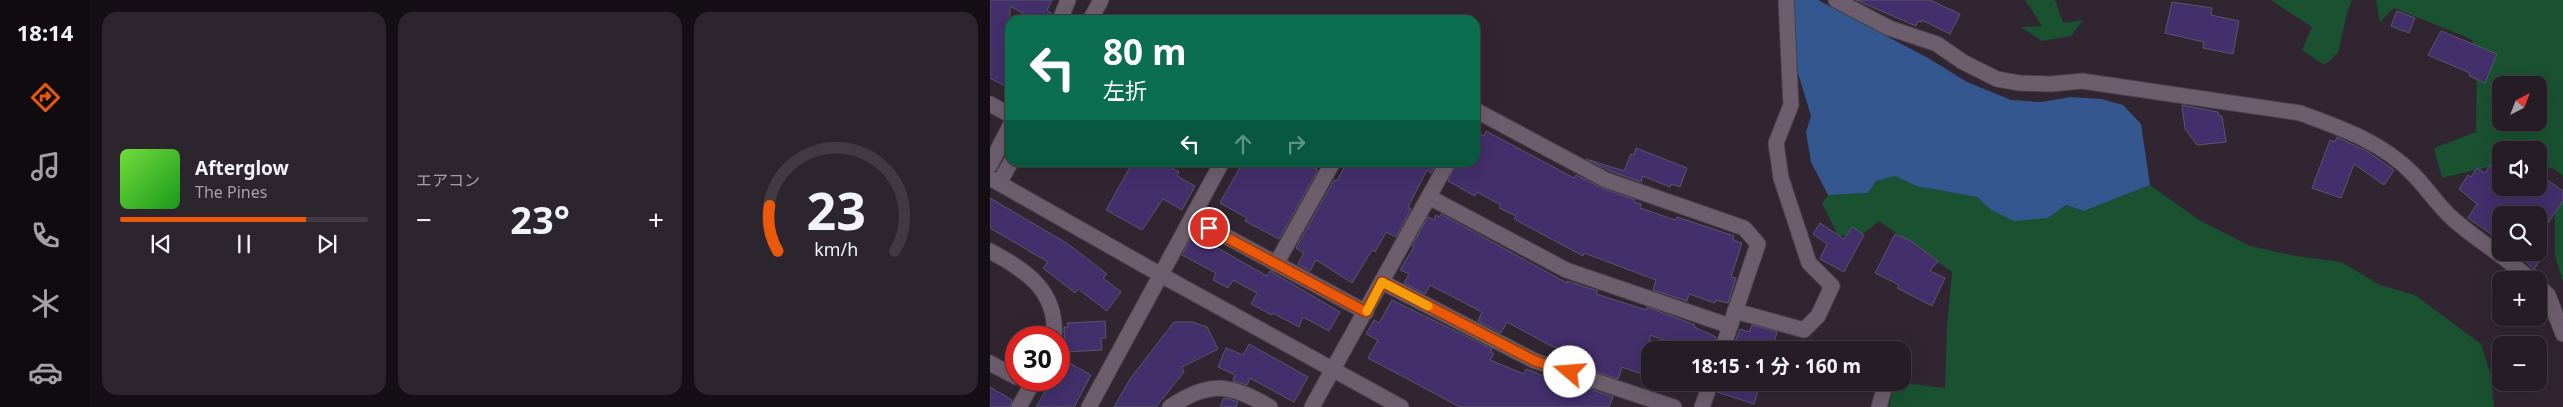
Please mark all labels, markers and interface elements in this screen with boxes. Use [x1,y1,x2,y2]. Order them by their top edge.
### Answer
text: 18:14 [17,17,73,47]
text: 80 m [1103,28,1186,75]
icon: left [1020,35,1085,100]
text: 左折 [1103,75,1147,105]
north arrow [2492,76,2548,131]
map controls [2492,76,2547,391]
icon: directions [28,80,63,115]
icon: left [1176,130,1204,158]
icon: ahead [1229,130,1257,158]
icon: right [1282,130,1310,158]
button: sound [2492,141,2547,196]
icon: music [28,149,63,184]
text: Afterglow [195,155,289,181]
text: エアコン [416,169,480,191]
text: 23 [806,174,866,245]
text: The Pines [195,181,267,203]
text: 23° [510,193,570,245]
text: − [416,200,432,238]
text: + [648,200,664,238]
button: search [2492,206,2547,261]
pin [1188,207,1230,249]
icon: arrive [1195,214,1223,242]
icon: phone [28,218,63,253]
icon: previous [147,230,175,258]
icon: pause [230,230,258,258]
icon: next [313,230,341,258]
text: km/h [814,237,858,261]
button: + [2492,271,2547,326]
icon: climate [28,286,63,321]
speed limit sign: 30 [1005,326,1070,391]
button: − [2492,336,2547,391]
position arrow [1543,345,1595,397]
text: 18:15 · 1 分 · 160 m [1691,353,1861,379]
icon: car [28,355,63,390]

